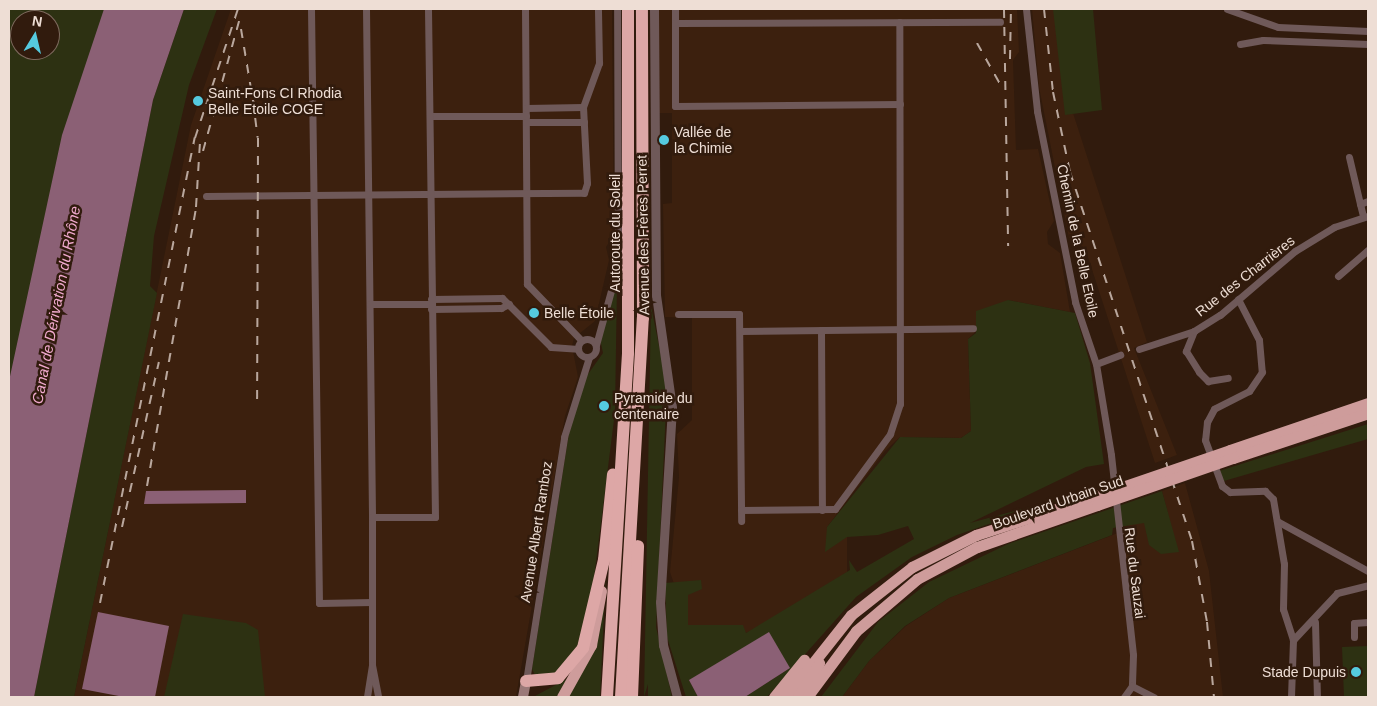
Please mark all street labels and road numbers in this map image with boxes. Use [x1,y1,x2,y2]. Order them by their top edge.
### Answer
street label: Avenue des Frères Perret [633,155,653,315]
street label: Chemin de la Belle Etoile [1054,163,1102,319]
street label: Autoroute du Soleil [607,174,623,292]
street label: Rue des Charrières [1192,232,1298,320]
street label: Avenue Albert Ramboz [516,460,556,604]
street label: Boulevard Urbain Sud [991,472,1125,532]
street label: Rue du Sauzai [1121,526,1149,620]

